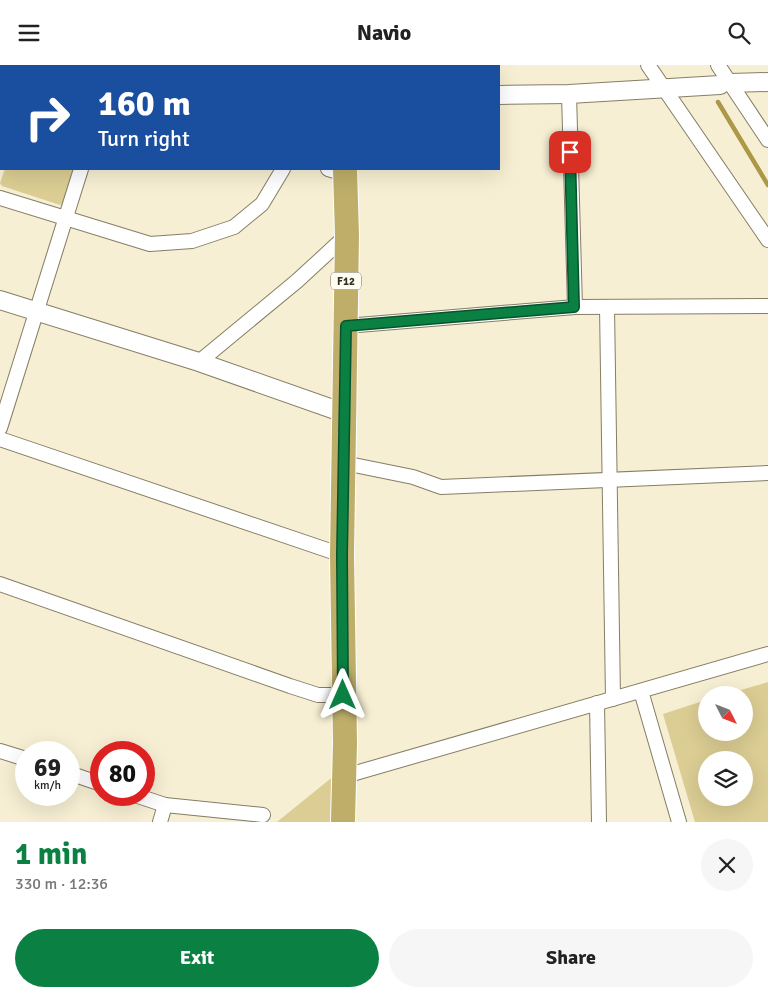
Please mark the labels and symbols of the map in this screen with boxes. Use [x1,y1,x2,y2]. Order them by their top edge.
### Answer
pin [549,131,591,173]
road number: F12 [331,273,361,290]
position arrow [316,668,368,720]
north arrow [698,686,752,741]
speed limit sign: 80 [90,741,155,806]

